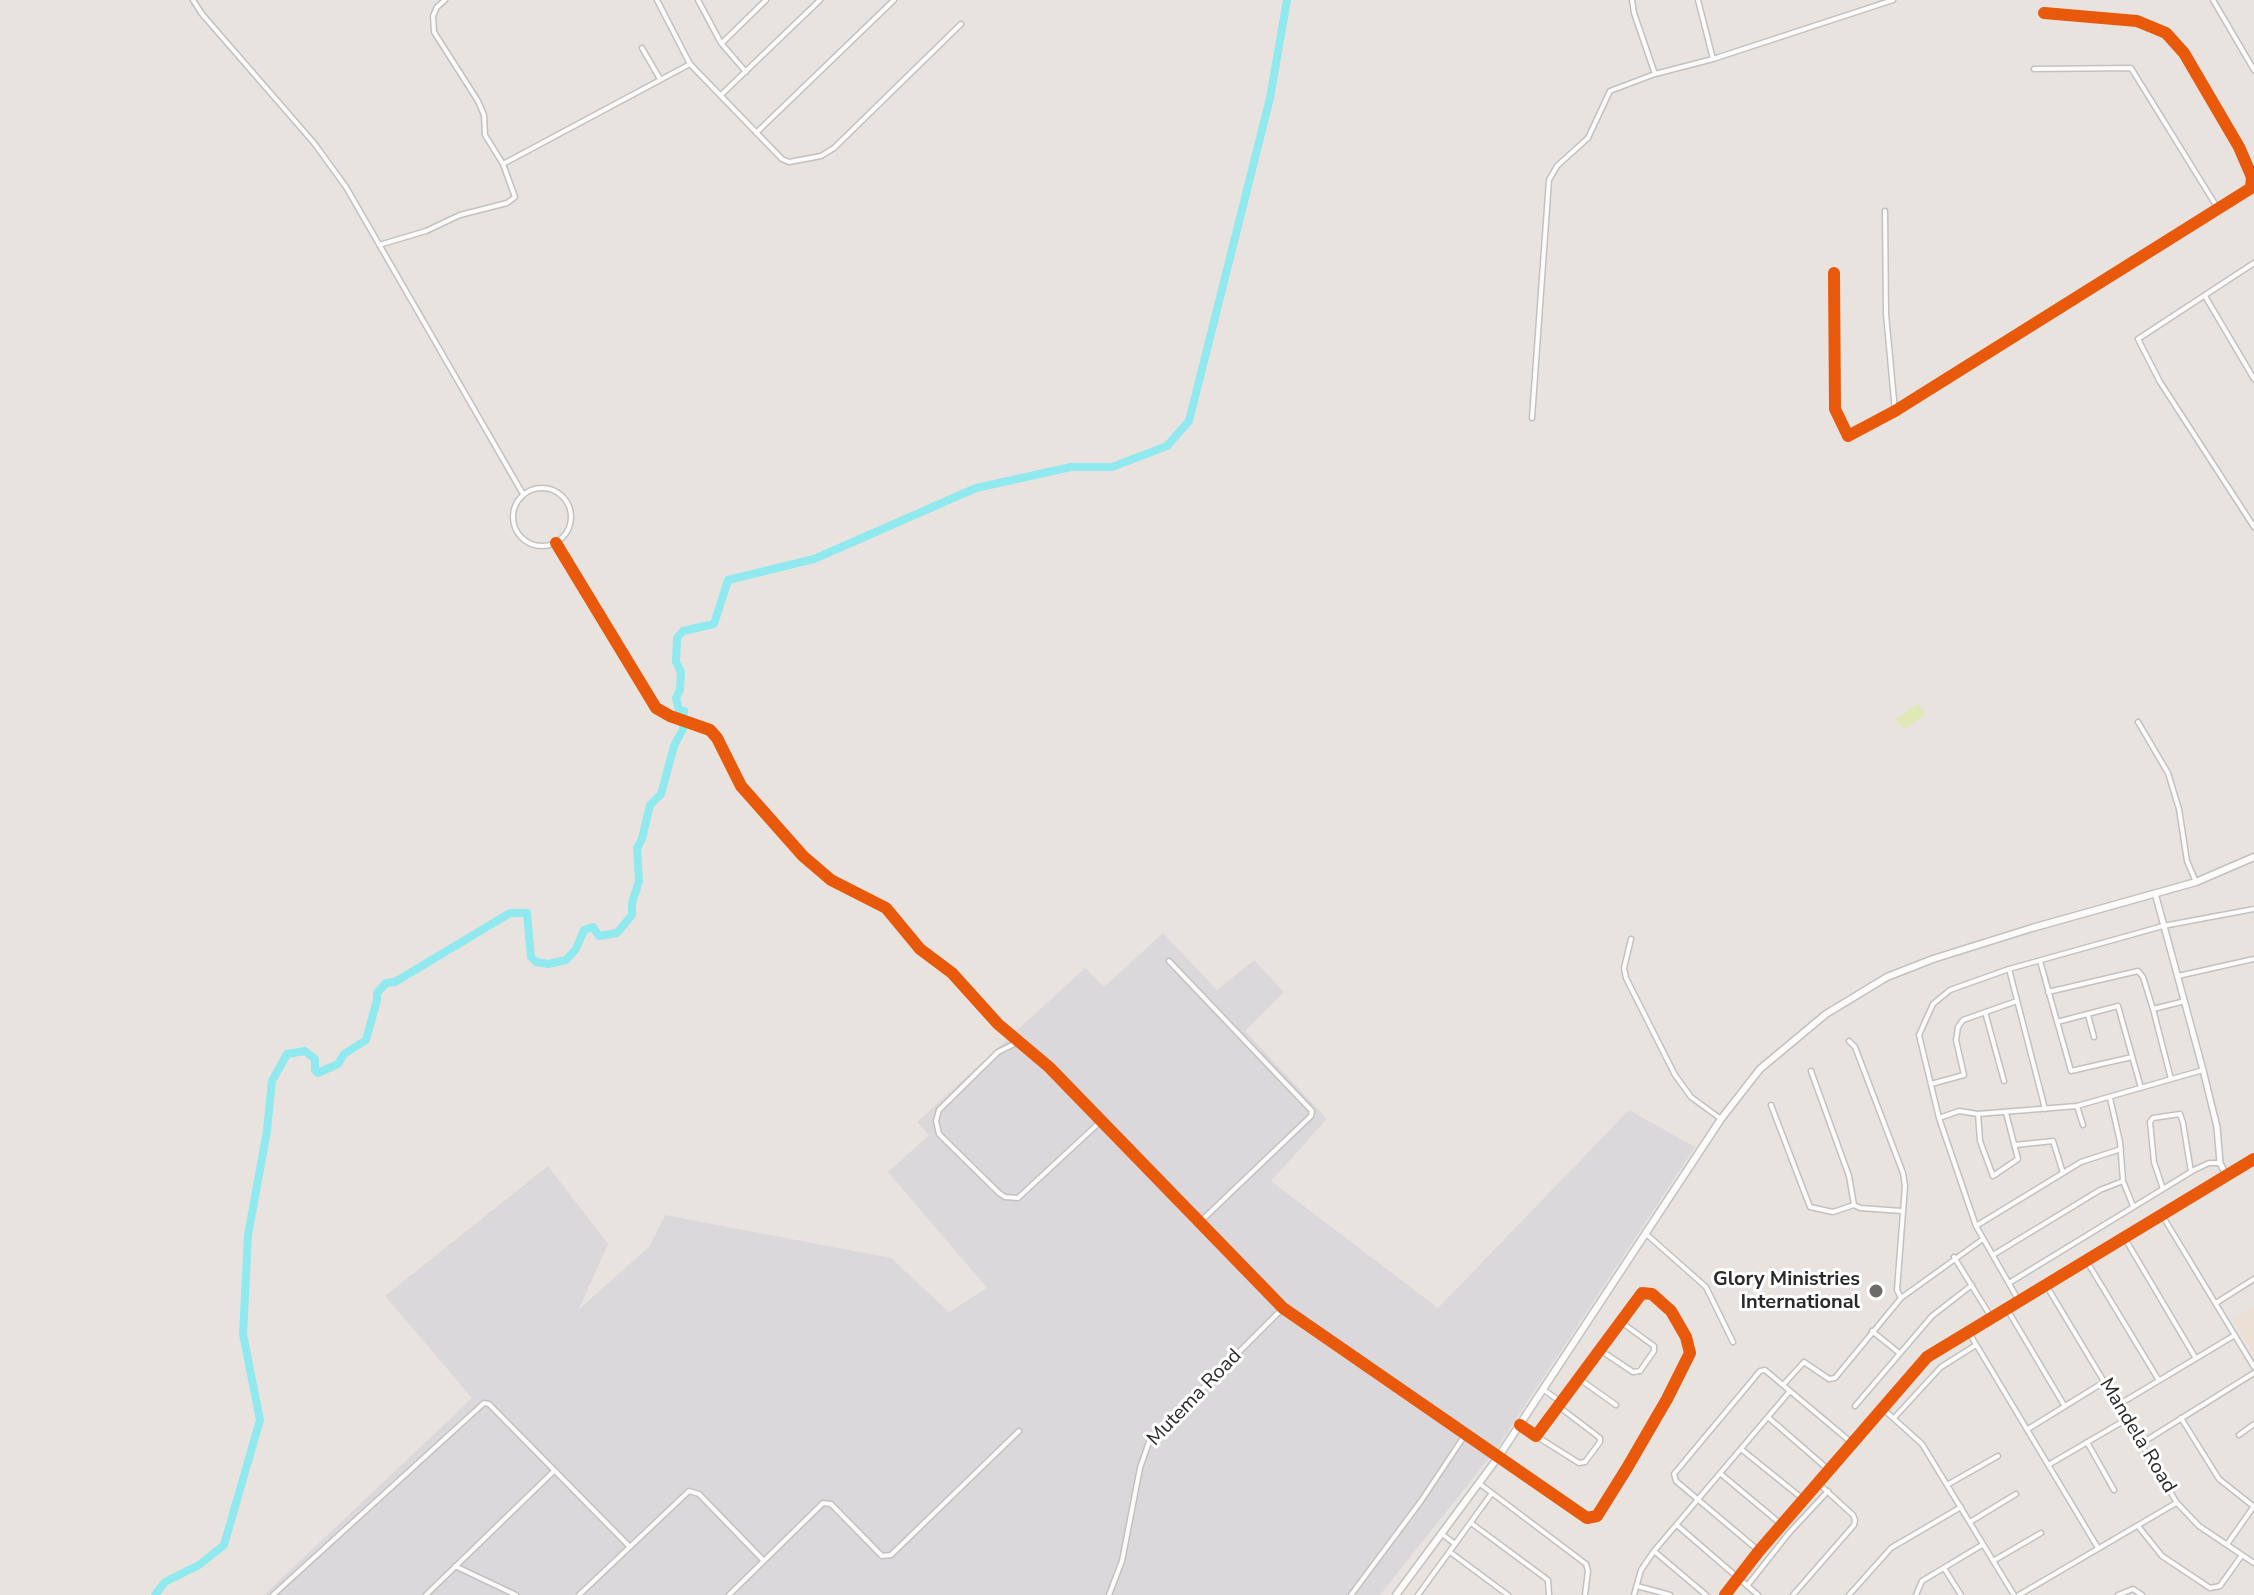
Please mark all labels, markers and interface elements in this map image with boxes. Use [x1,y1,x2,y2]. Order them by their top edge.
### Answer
place label: Glory Ministries International [1713,1268,1860,1315]
marker: Glory Ministries International [1867,1282,1885,1300]
street label: Mutema Road [1143,1345,1247,1451]
street label: Mandela Road [2093,1374,2181,1498]

